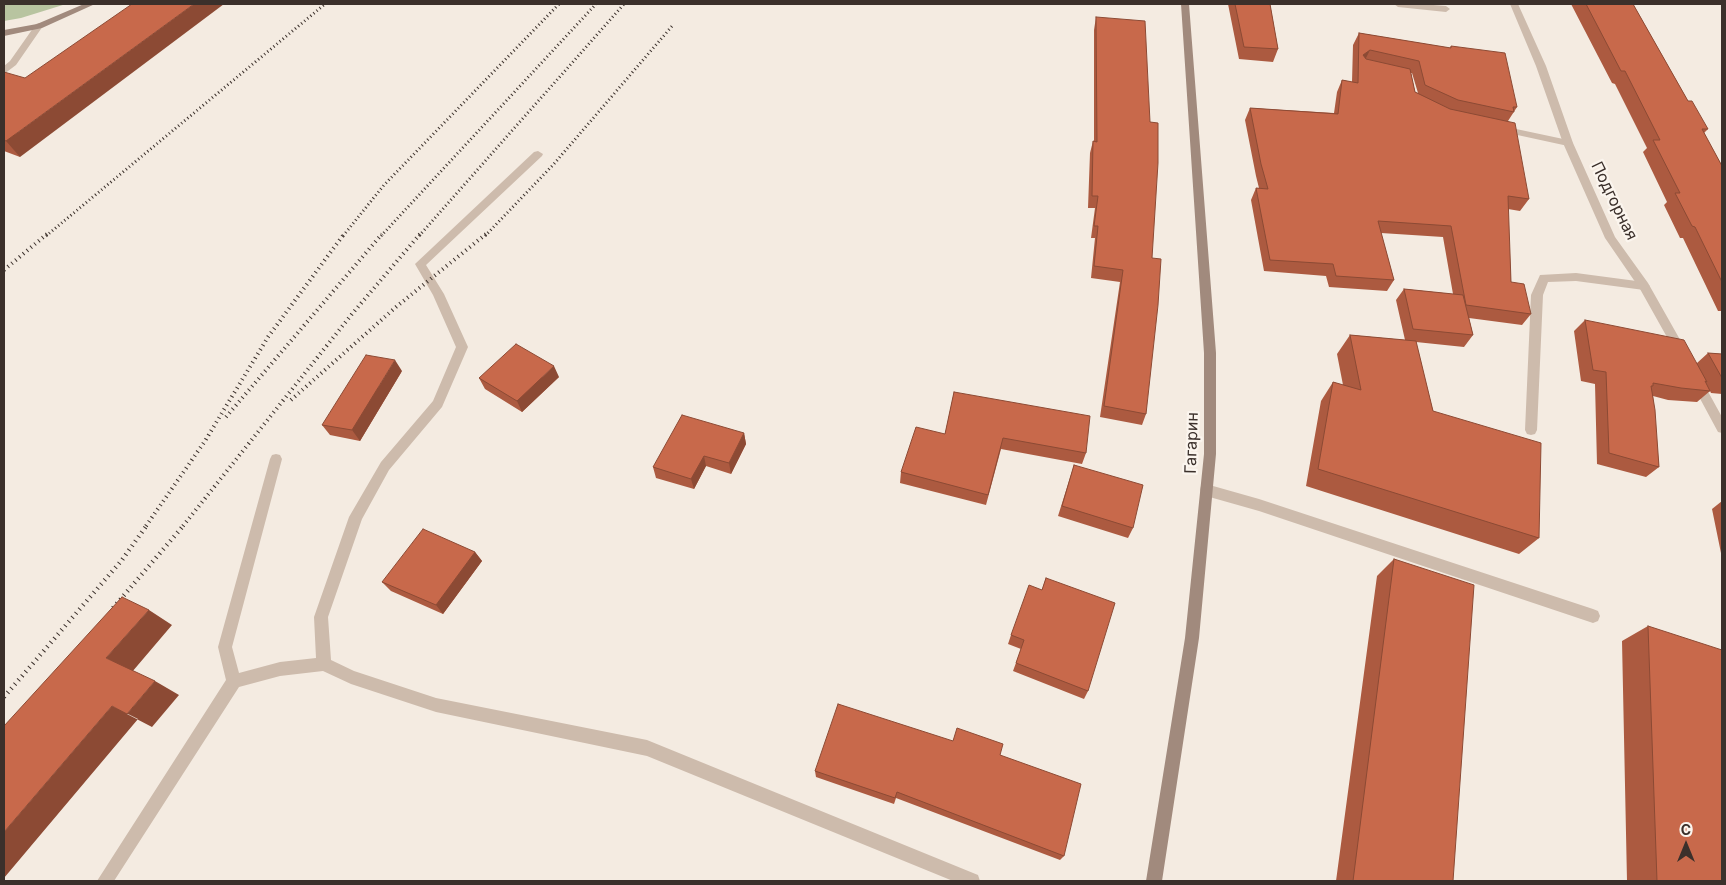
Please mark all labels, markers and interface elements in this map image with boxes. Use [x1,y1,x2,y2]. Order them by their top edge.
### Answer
street label: Подгорная [1587,159,1641,243]
street label: Гагарин [1181,412,1203,474]
north arrow [1661,820,1711,870]
text: С [1681,821,1691,838]

